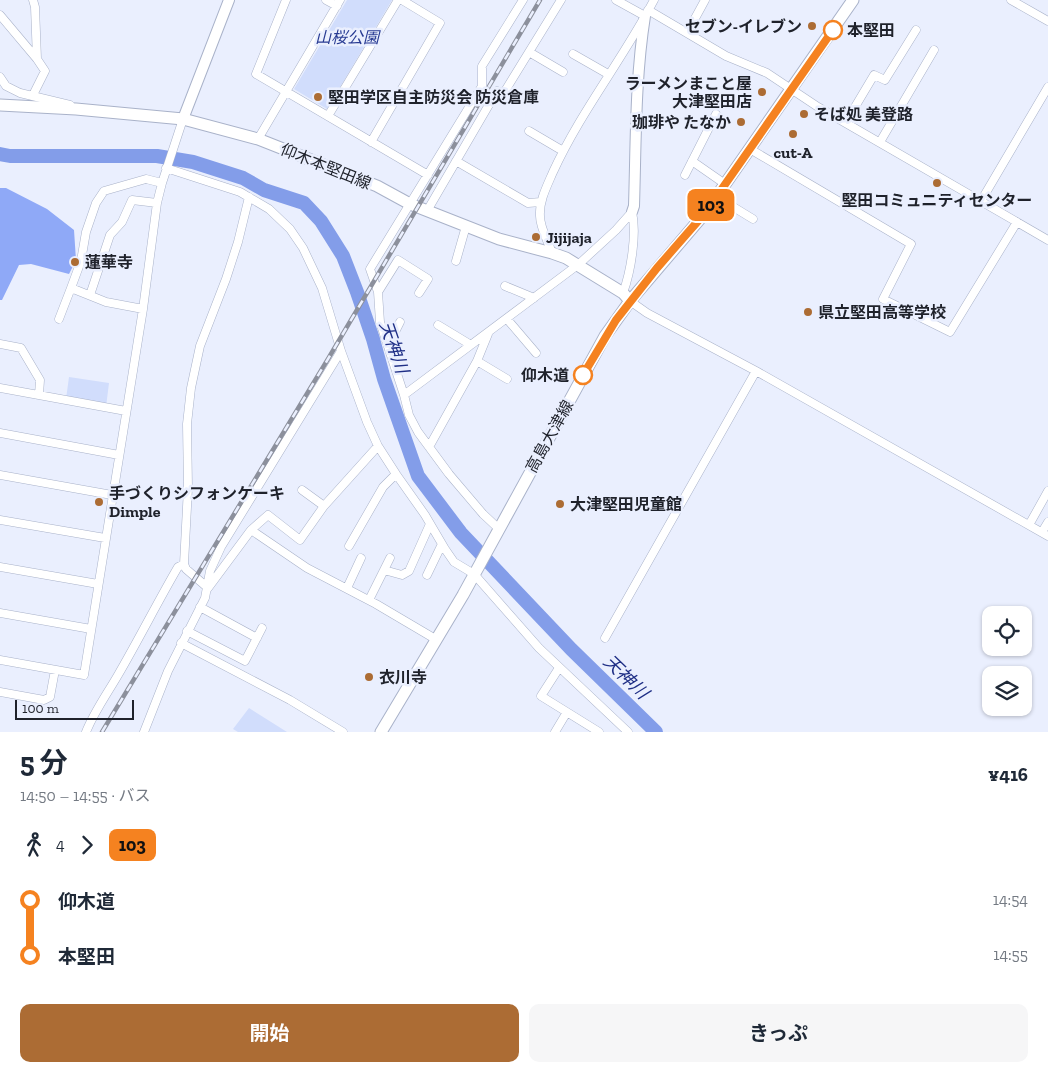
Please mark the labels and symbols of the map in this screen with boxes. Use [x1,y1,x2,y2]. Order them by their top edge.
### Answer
place label: セブン-イレブン [685,17,802,36]
marker: セブン-イレブン [806,20,818,32]
marker: 本堅田 [823,20,843,40]
place label: 本堅田 [847,21,895,40]
park label: 山桜公園 [315,28,381,47]
place label: ラーメンまこと屋 大津堅田店 [625,74,752,111]
marker: ラーメンまこと屋 大津堅田店 [756,86,768,98]
place label: 堅田学区自主防災会 防災倉庫 [328,88,539,107]
marker: 堅田学区自主防災会 防災倉庫 [312,91,324,103]
place label: そば処 美登路 [814,105,913,124]
marker: そば処 美登路 [798,108,810,120]
place label: 珈琲や たなか [632,113,731,132]
marker: 珈琲や たなか [735,116,747,128]
marker: cut-A [787,128,799,140]
street label: 仰木本堅田線 [278,140,374,193]
place label: cut-A [774,143,812,162]
marker: 堅田コミュニティセンター [931,177,943,189]
line badge: 103 [682,189,740,221]
place label: 堅田コミュニティセンター [841,191,1033,210]
place label: Jijijaja [546,228,592,247]
marker: Jijijaja [530,231,542,243]
place label: 蓮華寺 [85,253,133,272]
marker: 蓮華寺 [69,256,81,268]
place label: 県立堅田高等学校 [818,303,946,322]
marker: 県立堅田高等学校 [802,306,814,318]
water label: 天神川 [375,318,414,378]
marker: 仰木道 [573,365,593,385]
place label: 仰木道 [521,366,569,385]
street label: 高島大津線 [522,397,577,476]
place label: 手づくりシフォンケーキ Dimple [109,484,285,521]
place label: 大津堅田児童館 [570,495,682,514]
marker: 手づくりシフォンケーキ Dimple [93,496,105,508]
marker: 大津堅田児童館 [554,498,566,510]
water label: 天神川 [599,650,655,705]
place label: 衣川寺 [379,668,427,687]
marker: 衣川寺 [363,671,375,683]
scale bar [15,697,134,720]

